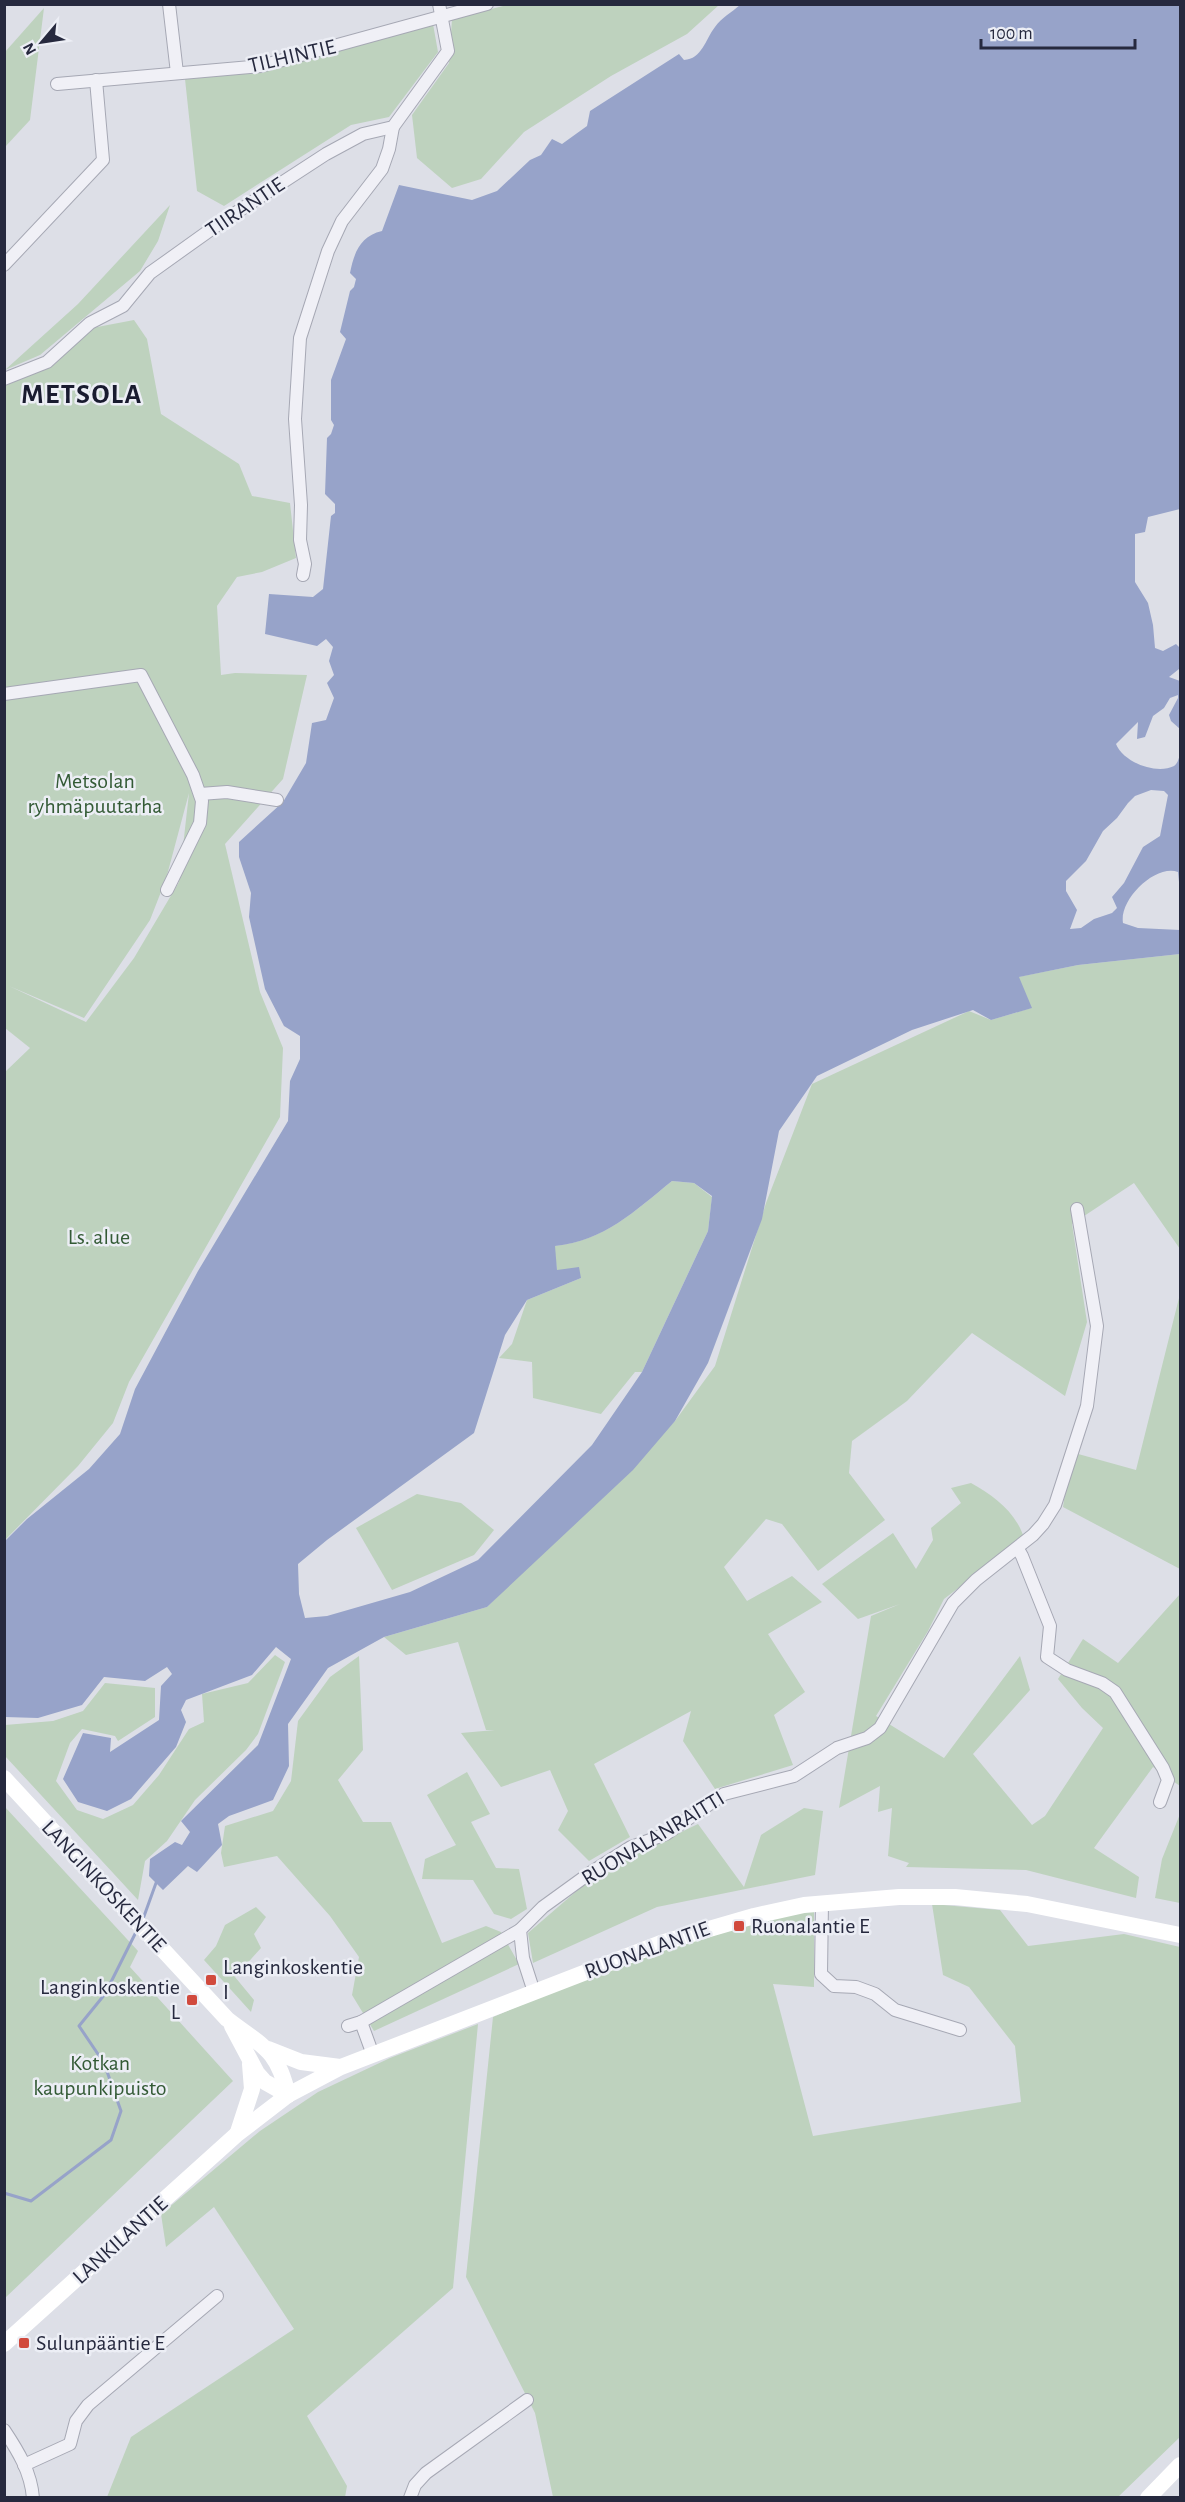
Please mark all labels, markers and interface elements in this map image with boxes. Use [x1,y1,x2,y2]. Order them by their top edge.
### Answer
north arrow [12,12,72,72]
scale bar [981,12,1136,50]
text: 100 m [990,25,1033,43]
street label: TILHINTIE [246,35,338,77]
text: N [20,40,39,58]
street label: TIIRANTIE [202,173,289,241]
district label: METSOLA [21,381,143,409]
park label: Metsolan ryhmäpuutarha [27,770,163,817]
park label: Ls. alue [68,1226,130,1248]
street label: RUONALANRAITTI [578,1787,728,1889]
street label: LANGINKOSKENTIE [38,1816,171,1956]
place label: Ruonalantie E [751,1915,870,1937]
street label: RUONALANTIE [582,1917,713,1983]
marker: Ruonalantie E [732,1919,746,1933]
place label: Langinkoskentie I [223,1956,363,2003]
marker: Langinkoskentie I [204,1973,218,1987]
place label: Langinkoskentie L [40,1976,181,2023]
marker: Langinkoskentie L [185,1993,199,2007]
park label: Kotkan kaupunkipuisto [33,2052,167,2099]
street label: LANKILANTIE [69,2192,172,2288]
place label: Sulunpääntie E [36,2332,165,2354]
marker: Sulunpääntie E [17,2336,31,2350]

